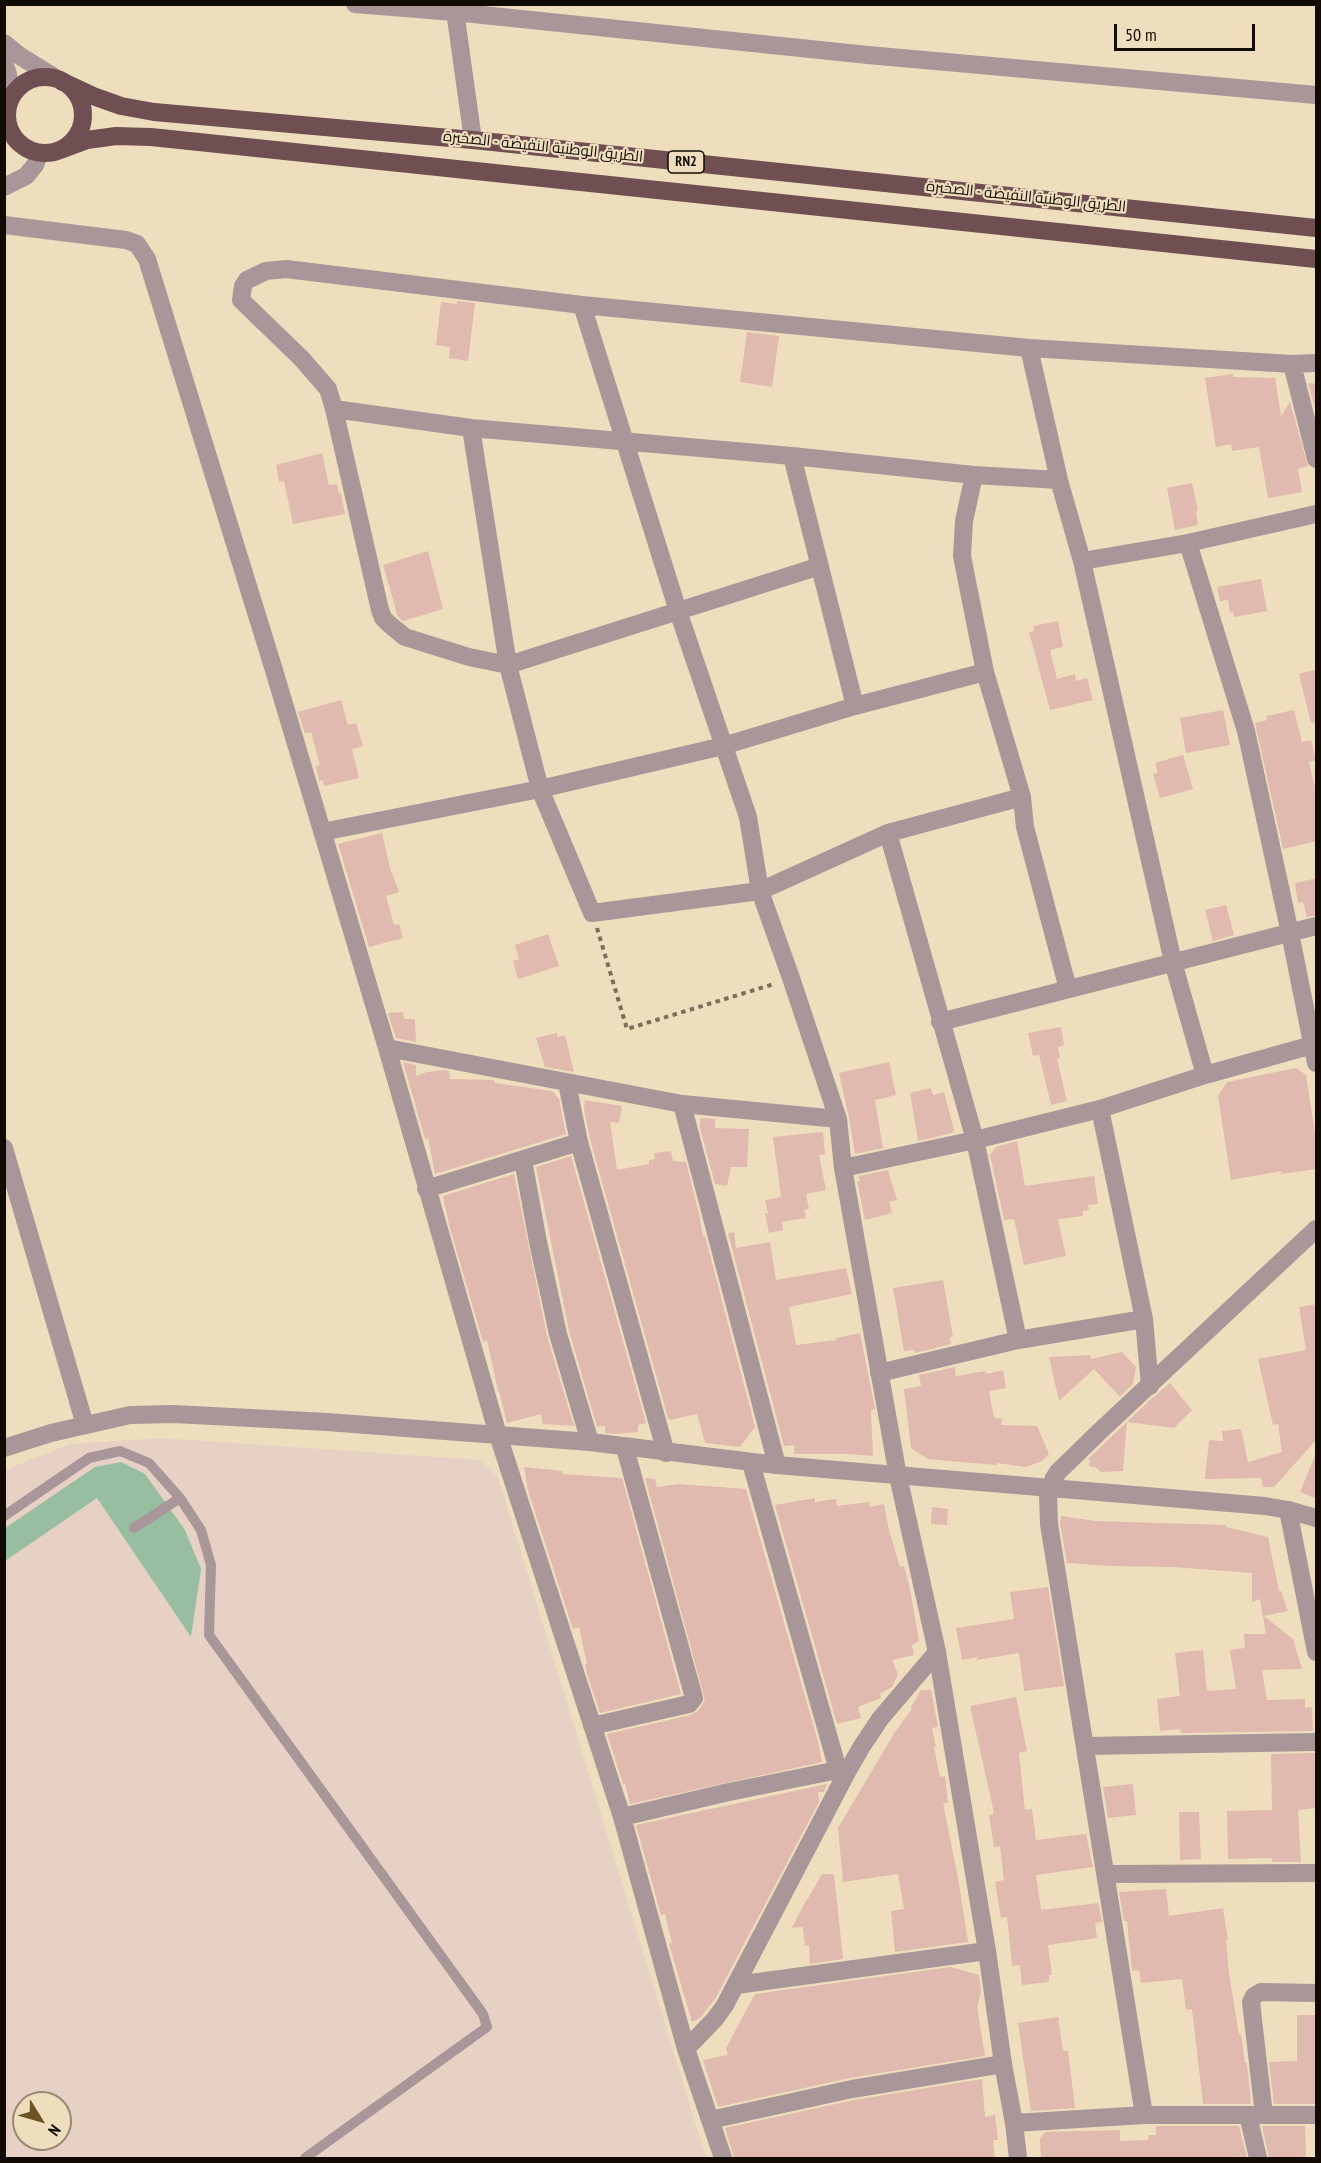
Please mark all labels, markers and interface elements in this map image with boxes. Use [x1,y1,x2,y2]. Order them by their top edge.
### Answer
scale bar [1117,12,1258,50]
text: 50 m [1125,23,1157,46]
street label: الطريق الوطنية النفيضة - الصخيرة [442,128,644,166]
road number: RN2 [668,151,704,173]
street label: الطريق الوطنية النفيضة - الصخيرة [925,178,1127,216]
north arrow [12,2091,72,2151]
text: N [44,2121,65,2140]

